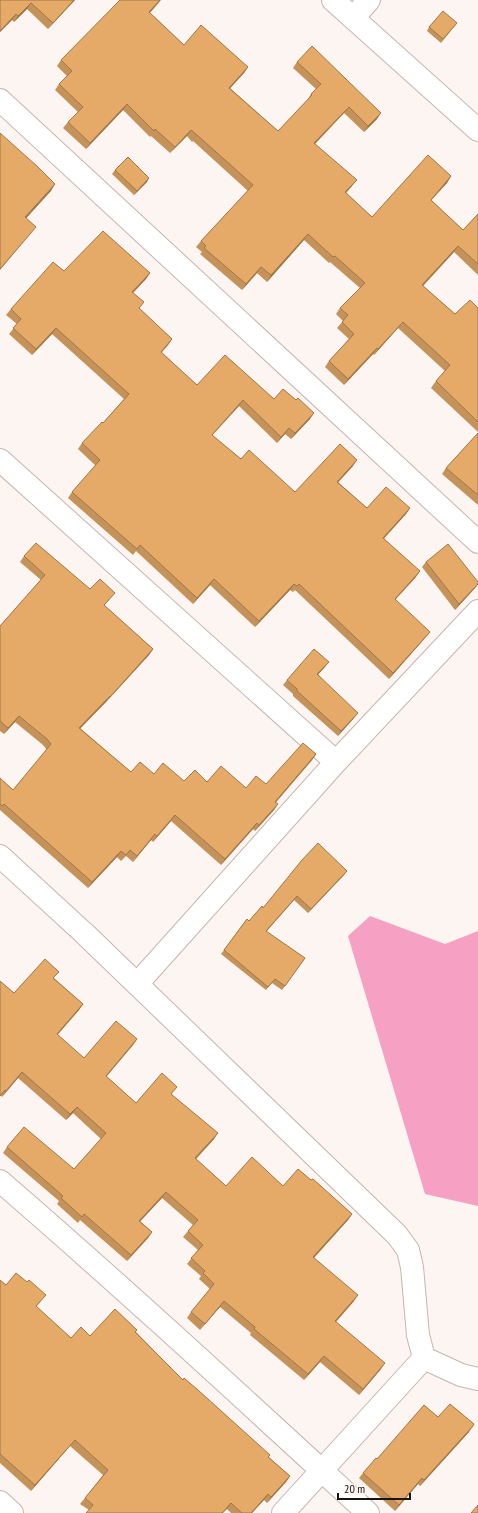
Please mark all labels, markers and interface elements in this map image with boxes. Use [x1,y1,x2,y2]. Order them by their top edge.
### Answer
scale bar [338,1475,410,1501]
text: 20 m [344,1481,365,1496]

